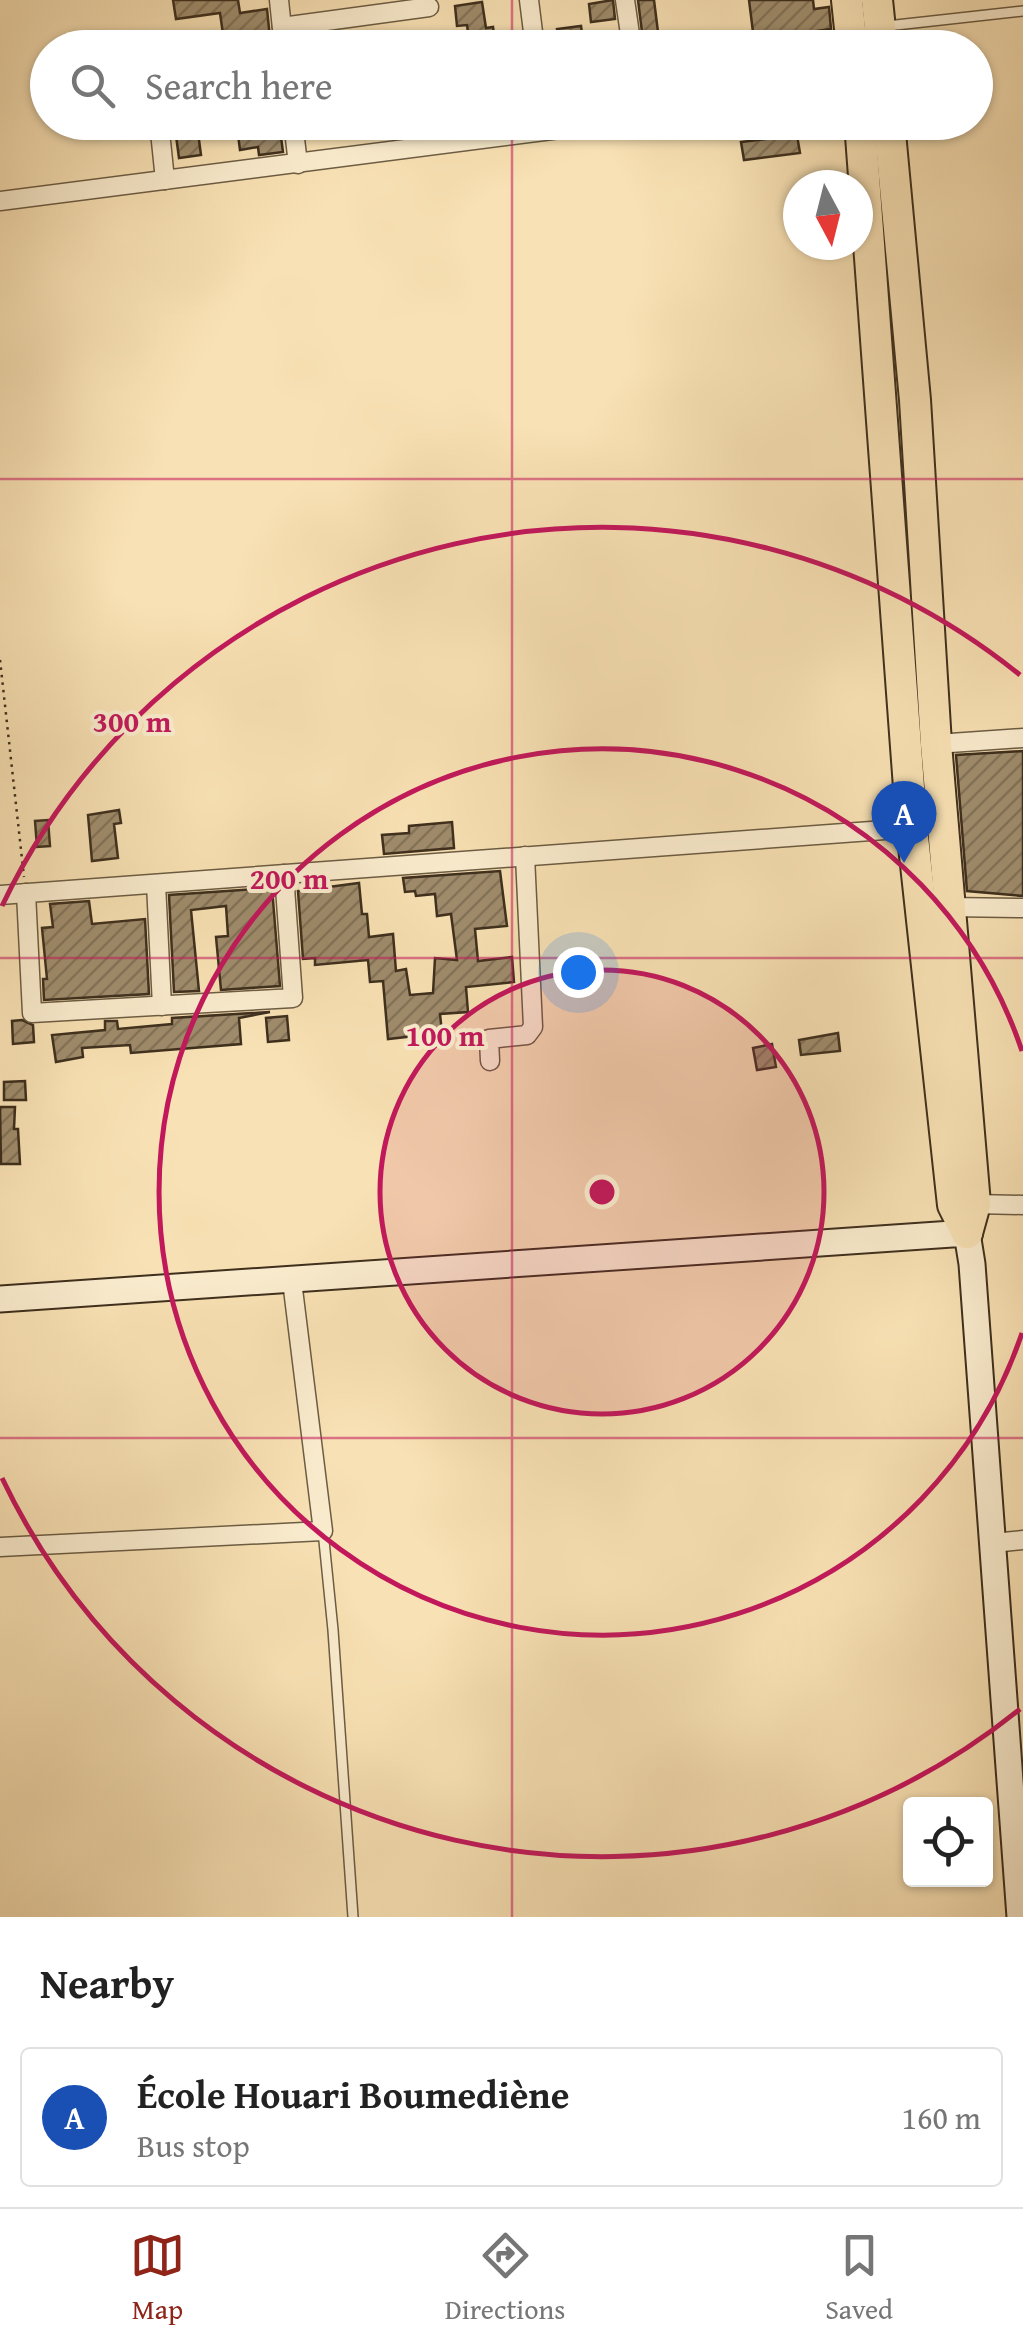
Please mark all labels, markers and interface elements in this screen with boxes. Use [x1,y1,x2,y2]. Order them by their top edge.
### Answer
search box [30,30,993,140]
text: Search here [145,57,333,113]
icon: search [65,58,120,113]
north arrow [783,170,873,260]
text: 300 m [93,699,172,743]
pin: A [872,780,936,863]
text: 200 m [250,856,329,900]
your location [553,947,604,998]
text: 100 m [406,1013,485,1057]
centre of rings [584,1174,620,1210]
map controls [903,1797,993,1887]
button: locate [903,1797,993,1887]
text: Nearby [40,1952,174,2013]
text: École Houari Boumediène [137,2066,569,2122]
text: A [64,2094,85,2141]
text: 160 m [902,2094,981,2141]
text: Bus stop [137,2122,250,2169]
tab: Map [130,2228,185,2329]
tab: Directions [445,2228,565,2329]
tab: Saved [825,2228,893,2329]

